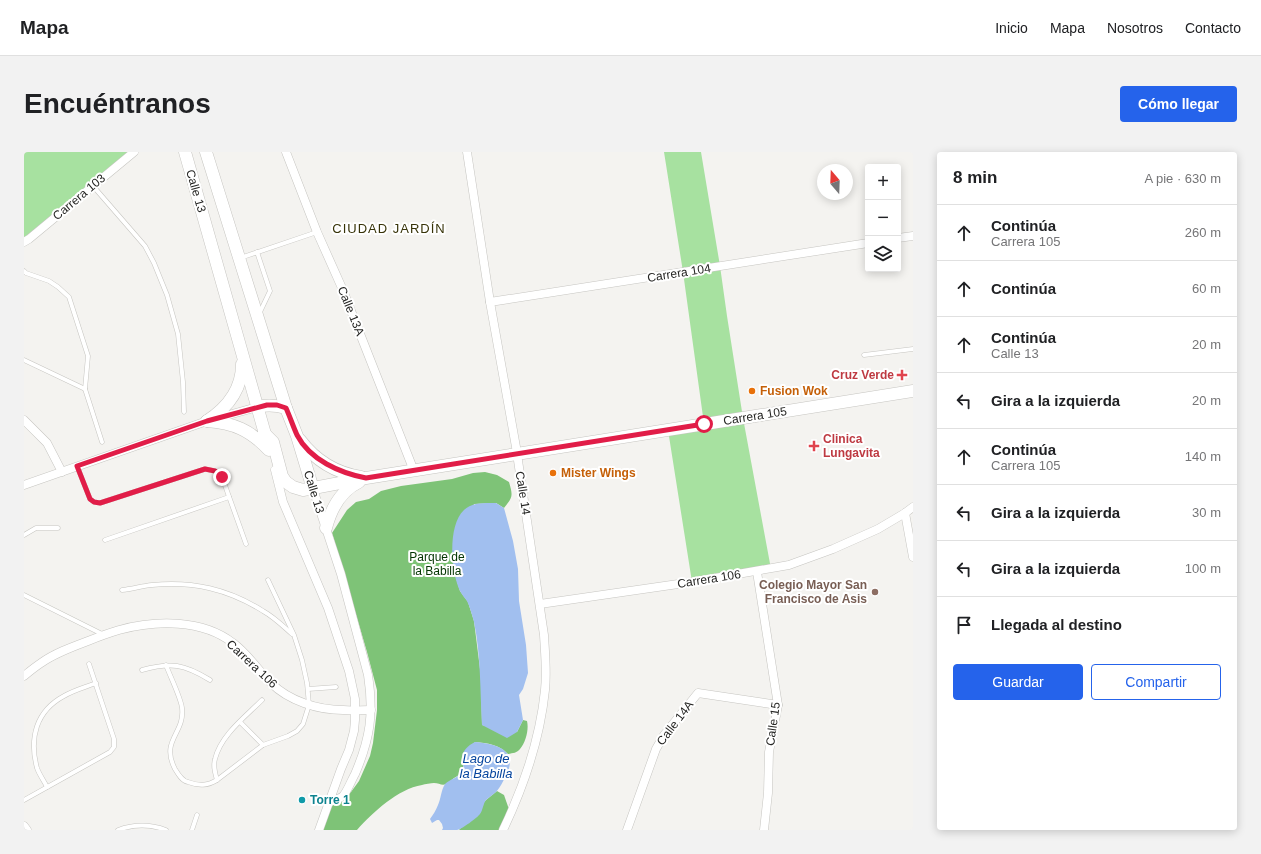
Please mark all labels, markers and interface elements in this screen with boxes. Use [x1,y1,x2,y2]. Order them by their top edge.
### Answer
text: Mapa [20,17,69,38]
text: Inicio [995,20,1028,36]
text: Mapa [1050,20,1085,36]
text: Nosotros [1107,20,1163,36]
text: Contacto [1185,20,1241,36]
button: Cómo llegar [1120,86,1237,122]
text: Encuéntranos [24,88,211,119]
north arrow [817,164,853,200]
map controls [865,164,901,272]
button: + [865,164,901,200]
street label: Calle 13 [183,168,209,214]
text: 8 min [953,168,997,187]
street label: Carrera 103 [50,171,108,223]
text: A pie · 630 m [1144,171,1221,186]
button: − [865,200,901,236]
text: Continúa [991,217,1056,234]
district label: CIUDAD JARDÍN [332,221,446,236]
icon: ahead [953,222,975,244]
text: 260 m [1185,225,1221,240]
text: Carrera 105 [991,234,1060,249]
button: layers [865,236,901,272]
street label: Carrera 104 [646,261,712,285]
icon: ahead [953,278,975,300]
text: Continúa [991,280,1056,297]
text: 60 m [1192,281,1221,296]
street label: Calle 13A [335,284,367,338]
text: Continúa [991,329,1056,346]
icon: ahead [953,334,975,356]
text: 20 m [1192,337,1221,352]
text: Calle 13 [991,346,1039,361]
place label: Cruz Verde [831,368,894,382]
marker: Cruz Verde [897,370,907,380]
place label: Fusion Wok [760,384,828,398]
marker: Fusion Wok [747,386,757,396]
icon: left [953,390,975,412]
text: Gira a la izquierda [991,392,1120,409]
text: 20 m [1192,393,1221,408]
street label: Carrera 105 [722,404,788,428]
route start [695,415,713,433]
place label: Clinica Lungavita [823,432,880,460]
marker: Clinica Lungavita [808,440,820,452]
text: Continúa [991,441,1056,458]
icon: ahead [953,446,975,468]
text: 140 m [1185,449,1221,464]
text: Carrera 105 [991,458,1060,473]
place label: Mister Wings [561,466,636,480]
route end [213,468,231,486]
marker: Mister Wings [548,468,558,478]
street label: Calle 13 [301,469,327,515]
street label: Calle 14 [513,470,533,516]
icon: left [953,502,975,524]
text: Gira a la izquierda [991,504,1120,521]
text: 30 m [1192,505,1221,520]
park label: Parque de la Babilla [409,550,465,578]
icon: left [953,558,975,580]
text: Gira a la izquierda [991,560,1120,577]
text: 100 m [1185,561,1221,576]
street label: Carrera 106 [676,567,742,591]
place label: Colegio Mayor San Francisco de Asis [759,578,867,606]
marker: Colegio Mayor San Francisco de Asis [870,587,880,597]
icon: arrive [953,614,975,636]
text: Llegada al destino [991,616,1122,633]
street label: Carrera 106 [224,637,280,691]
button: Guardar [953,664,1083,700]
button: Compartir [1091,664,1221,700]
street label: Calle 14A [654,698,696,748]
street label: Calle 15 [763,701,783,747]
water label: Lago de la Babilla [460,751,512,781]
place label: Torre 1 [310,793,350,807]
marker: Torre 1 [297,795,307,805]

